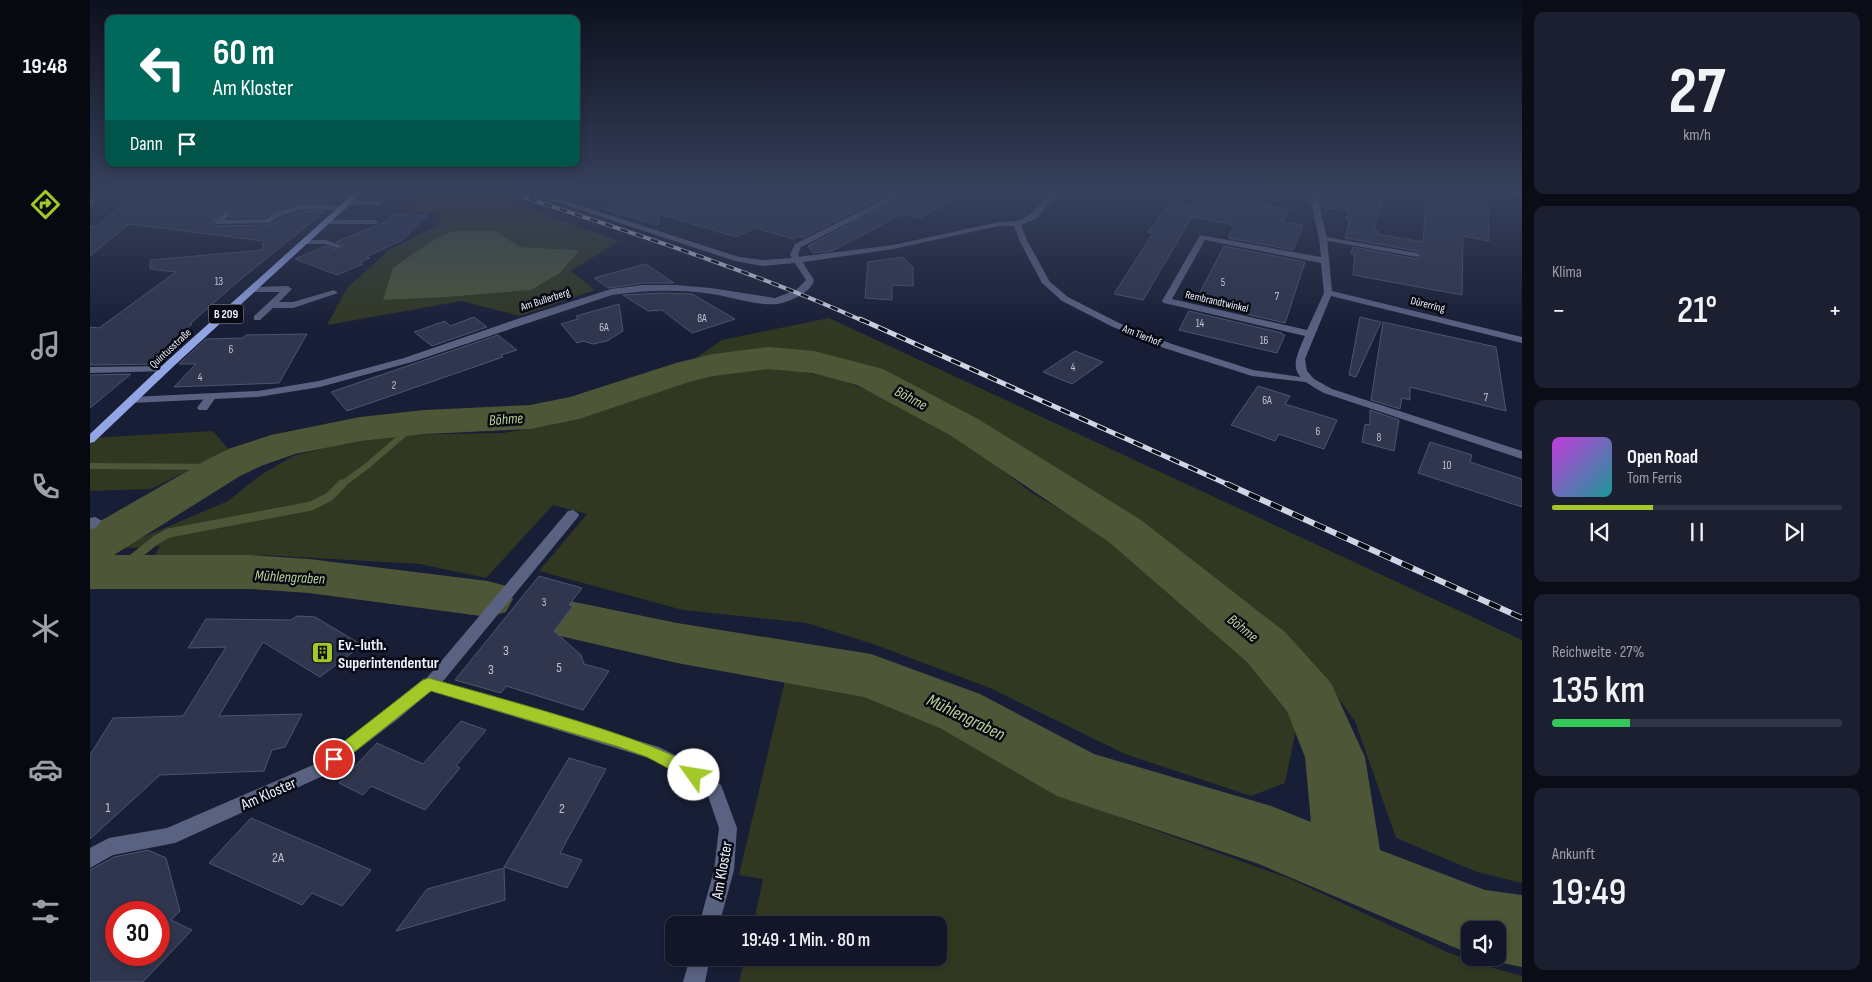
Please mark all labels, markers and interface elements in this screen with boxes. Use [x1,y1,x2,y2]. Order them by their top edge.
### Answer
text: 60 m [213,32,275,75]
icon: left [130,35,195,100]
text: 19:48 [23,53,67,80]
text: 27 [1669,54,1725,132]
text: Am Kloster [213,75,293,102]
text: km/h [1683,126,1711,145]
icon: arrive [173,130,201,158]
text: Dann [130,133,163,156]
icon: directions [28,187,63,222]
text: Klima [1552,263,1582,282]
house number: 13 [215,275,224,288]
house number: 5 [1221,276,1225,289]
street label: Am Bullerberg [518,285,572,314]
street label: Rembrandtwinkel [1184,288,1250,315]
text: 21° [1677,288,1717,333]
house number: 7 [1275,290,1280,303]
street label: Dürerring [1409,294,1447,315]
text: − [1552,294,1566,327]
text: + [1828,294,1842,327]
road number: B 209 [208,304,244,324]
house number: 8A [697,312,707,325]
house number: 14 [1196,317,1205,330]
house number: 6A [599,321,609,334]
street label: Am Tierhof [1120,322,1164,349]
street label: Quintusstraße [147,326,194,371]
icon: music [28,328,63,363]
house number: 16 [1260,334,1269,347]
house number: 6 [229,343,234,356]
house number: 4 [1071,361,1076,374]
house number: 4 [198,371,203,384]
house number: 2 [392,379,397,392]
water label: Böhme [891,382,930,415]
house number: 7 [1484,391,1489,404]
house number: 6A [1262,394,1272,407]
water label: Böhme [488,409,524,430]
house number: 6 [1316,425,1321,438]
house number: 8 [1377,431,1382,444]
text: Open Road [1627,446,1698,469]
house number: 10 [1443,459,1451,472]
icon: phone [28,469,63,504]
text: Tom Ferris [1627,469,1682,488]
icon: previous [1586,518,1614,546]
icon: pause [1683,518,1711,546]
icon: next [1780,518,1808,546]
water label: Mühlengraben [254,566,326,589]
house number: 3 [542,596,547,609]
water label: Böhme [1223,610,1262,647]
icon: climate [28,611,63,646]
place label: Ev.-luth. Superintendentur [338,636,439,673]
building icon: Ev.-luth. Superintendentur [310,641,334,665]
house number: 3 [503,642,509,659]
text: Reichweite · 27% [1552,643,1644,662]
house number: 5 [556,659,562,676]
house number: 3 [488,661,494,678]
text: 135 km [1552,668,1645,713]
water label: Mühlengraben [923,689,1009,746]
pin [313,738,355,780]
icon: arrive [320,745,348,773]
position arrow [667,748,719,800]
icon: car [28,752,63,787]
street label: Am Kloster [237,774,300,815]
house number: 1 [106,799,111,816]
house number: 2 [559,800,565,817]
street label: Am Kloster [708,839,737,902]
text: Ankunft [1552,845,1595,864]
house number: 2A [272,849,285,866]
text: 19:49 [1552,870,1626,915]
icon: filters [28,894,63,929]
speed limit sign: 30 [105,901,170,966]
map controls [1461,921,1506,966]
button: sound [1461,921,1506,966]
text: 19:49 · 1 Min. · 80 m [742,929,870,952]

